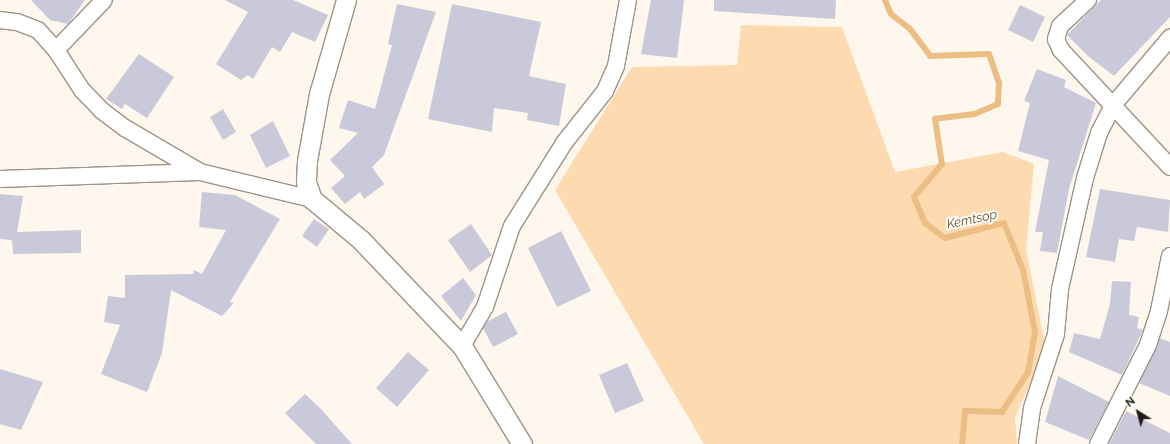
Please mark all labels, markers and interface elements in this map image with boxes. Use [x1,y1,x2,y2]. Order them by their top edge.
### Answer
water label: Kemtsop [945,207,999,233]
north arrow [1118,392,1158,432]
text: N [1123,394,1138,410]

